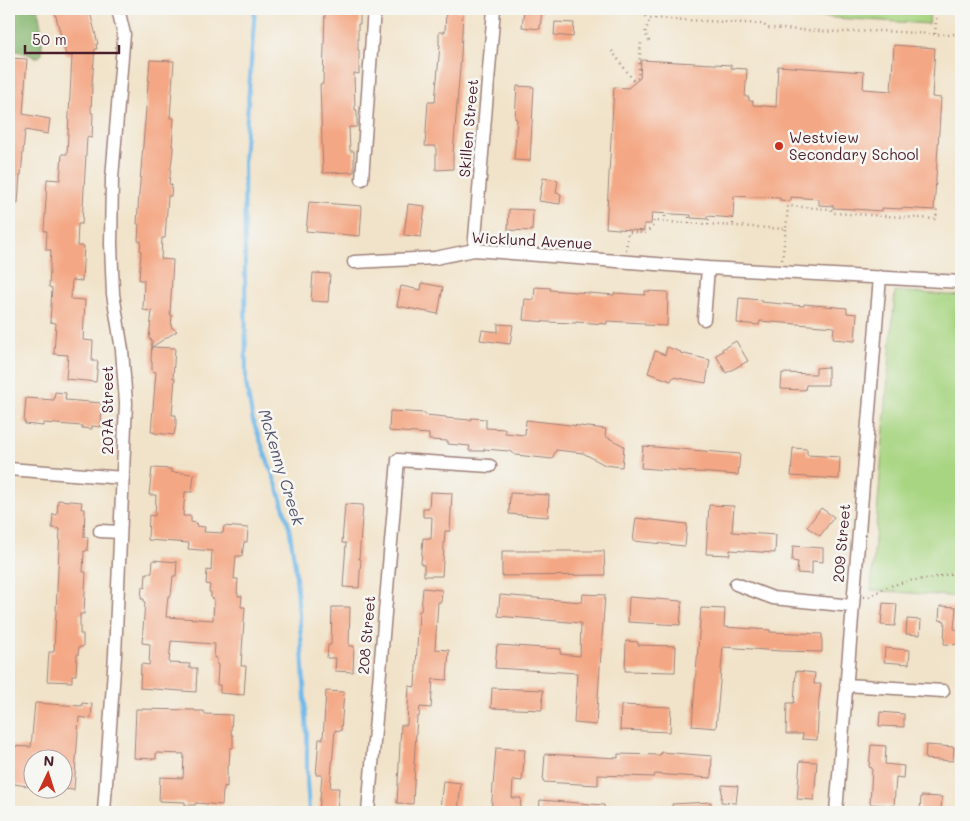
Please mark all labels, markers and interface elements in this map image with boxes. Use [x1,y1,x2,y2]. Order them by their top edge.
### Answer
scale bar [25,22,119,54]
text: 50 m [32,29,67,49]
street label: Skillen Street [454,78,482,178]
place label: Westview Secondary School [789,127,919,164]
marker: Westview Secondary School [773,140,785,152]
street label: Wicklund Avenue [471,227,593,253]
street label: 207A Street [97,366,117,454]
water label: McKenny Creek [254,406,310,528]
street label: 209 Street [828,503,854,583]
street label: 208 Street [353,595,379,675]
north arrow [22,748,72,798]
text: N [43,751,55,770]

